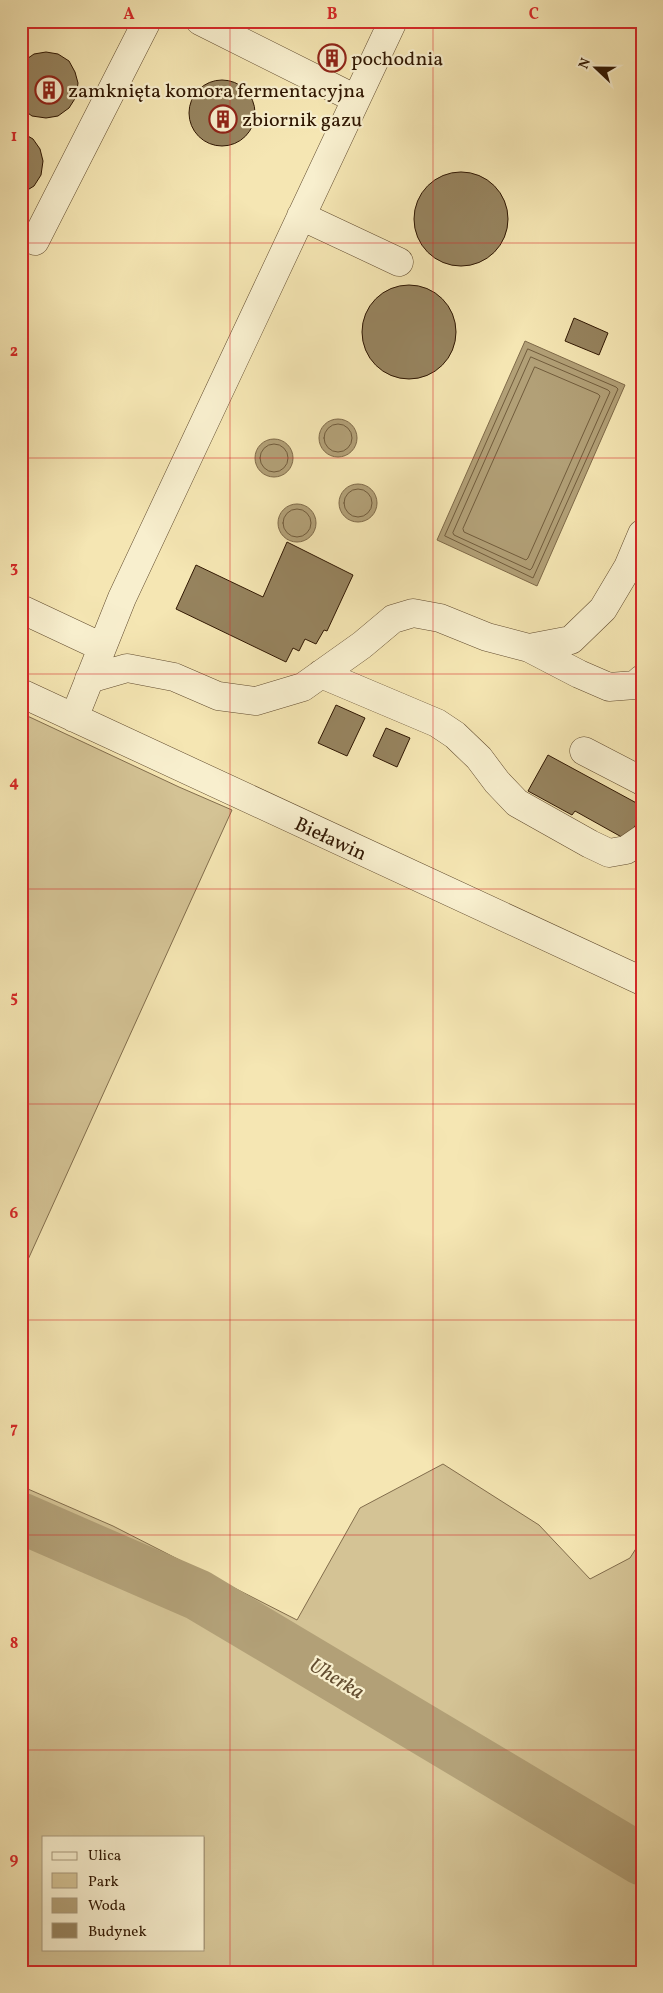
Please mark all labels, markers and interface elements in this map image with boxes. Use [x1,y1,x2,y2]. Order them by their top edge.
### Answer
text: A [123,4,135,26]
text: B [327,4,338,26]
text: C [529,4,539,26]
north arrow [570,42,620,92]
building icon: pochodnia [317,43,347,73]
place label: pochodnia [351,46,443,74]
text: N [575,55,596,72]
building icon: zamknięta komora fermentacyjna [34,75,64,105]
place label: zamknięta komora fermentacyjna [68,78,365,106]
building icon: zbiornik gazu [208,104,238,134]
place label: zbiornik gazu [242,107,362,135]
text: 1 [11,126,17,148]
text: 2 [10,341,18,363]
text: 3 [10,557,18,579]
text: 4 [9,772,19,794]
street label: Bieławin [289,811,371,869]
text: 5 [10,987,18,1009]
text: 6 [10,1203,19,1225]
text: 7 [10,1418,18,1440]
text: 8 [10,1633,18,1655]
water label: Uherka [303,1652,369,1707]
legend [42,1836,205,1950]
text: Ulica [88,1846,121,1867]
text: 9 [10,1849,19,1871]
text: Park [88,1872,119,1893]
text: Woda [88,1896,126,1917]
text: Budynek [88,1922,147,1943]

